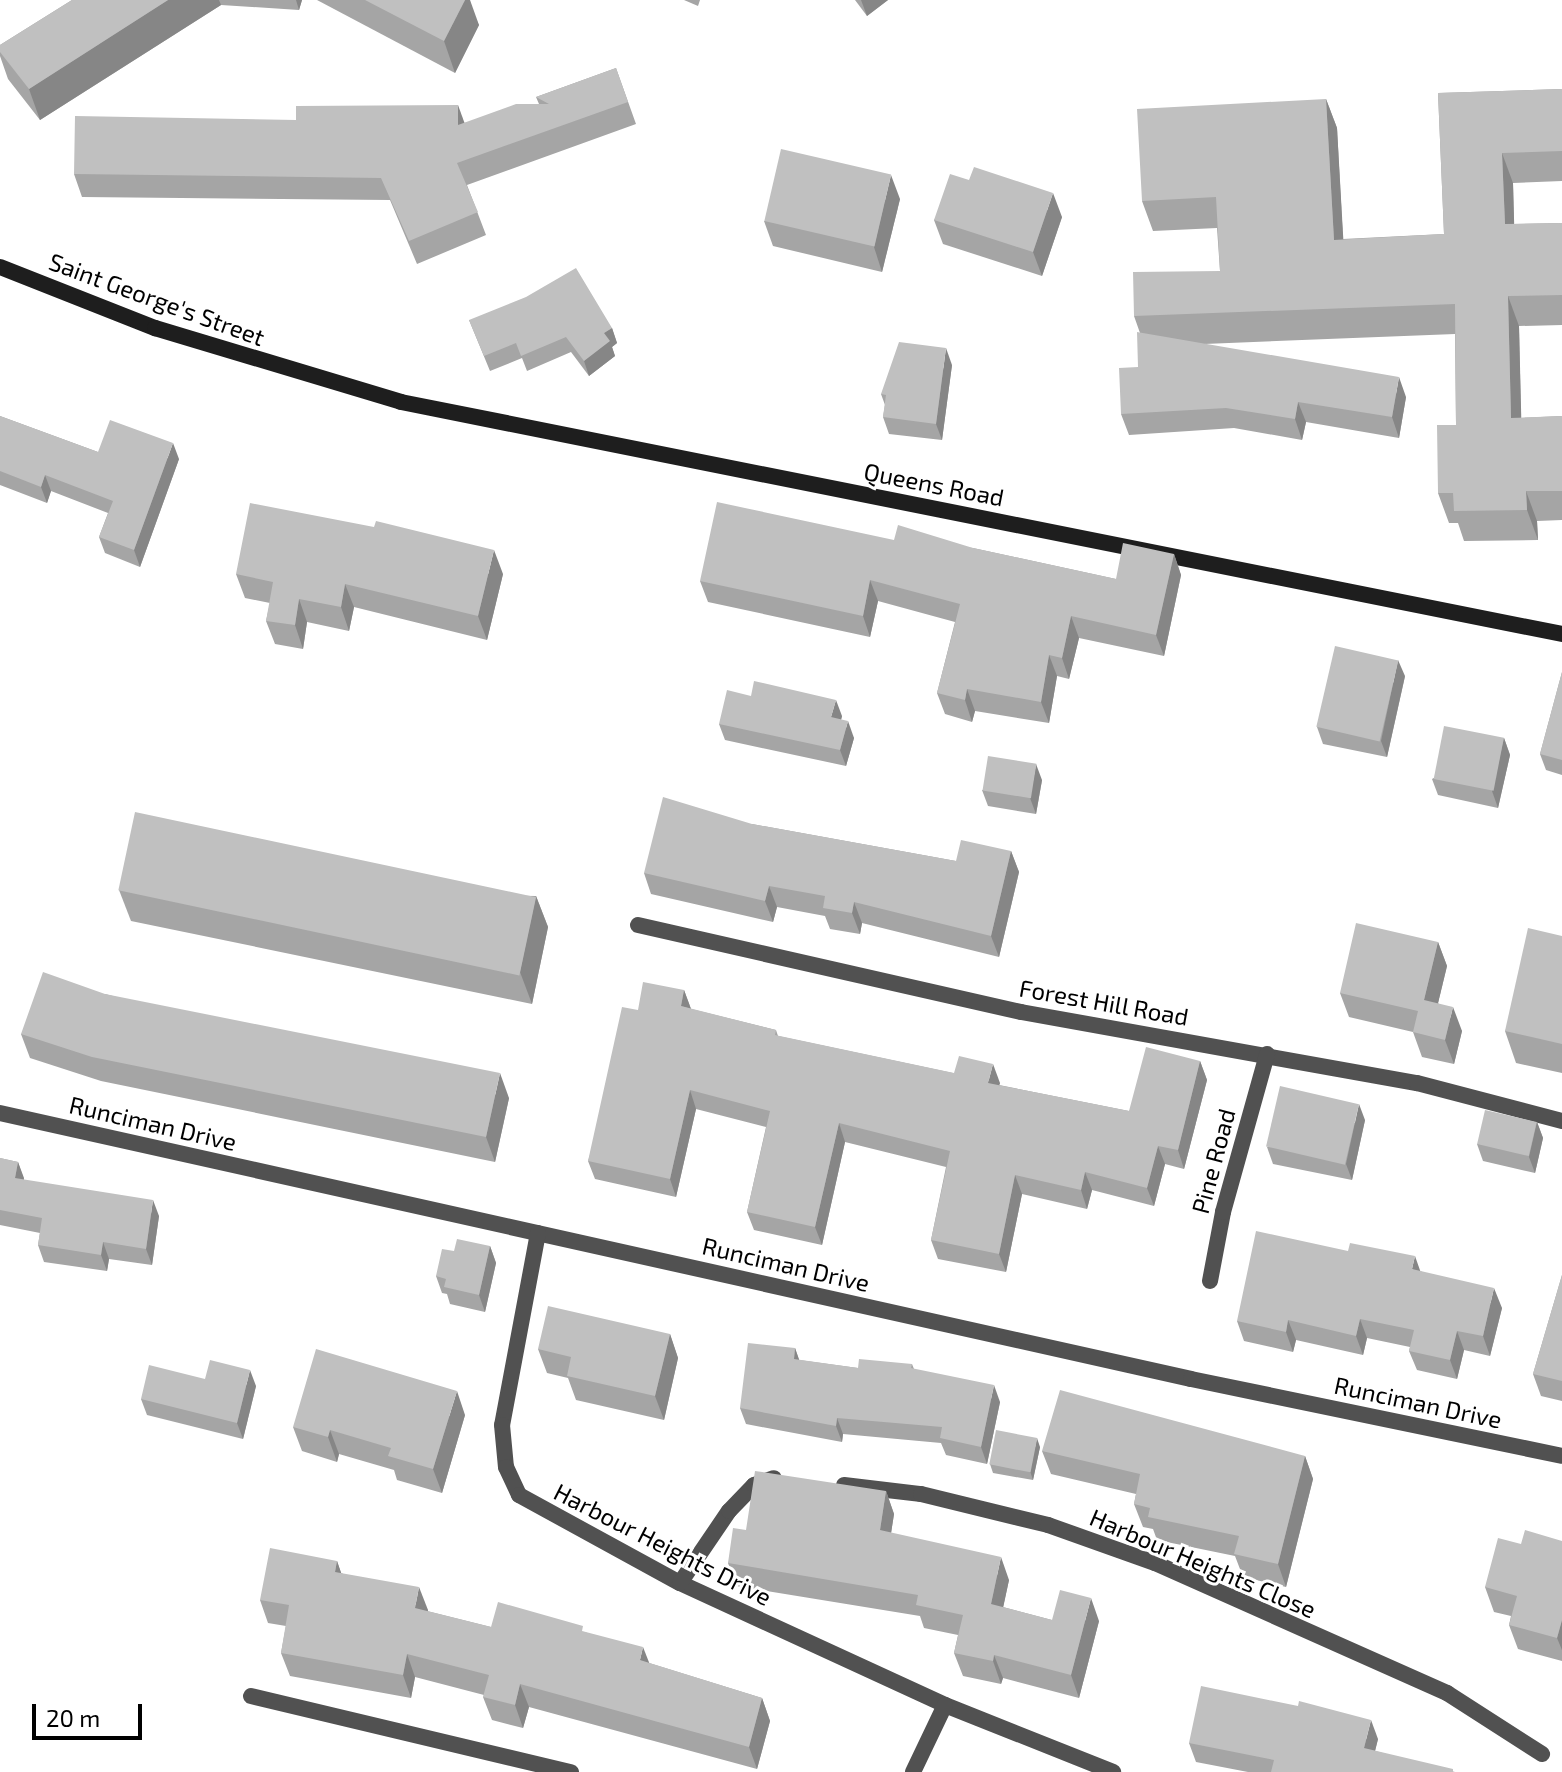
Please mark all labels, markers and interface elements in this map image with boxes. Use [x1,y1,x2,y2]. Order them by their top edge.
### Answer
street label: Saint George's Street [45,247,269,351]
street label: Queens Road [861,456,1007,512]
street label: Forest Hill Road [1017,973,1191,1031]
street label: Runciman Drive [67,1090,239,1156]
street label: Pine Road [1185,1105,1241,1217]
street label: Runciman Drive [700,1231,872,1297]
street label: Runciman Drive [1332,1370,1504,1434]
street label: Harbour Heights Drive [549,1477,777,1611]
street label: Harbour Heights Close [1085,1502,1321,1624]
scale bar [36,1688,146,1738]
text: 20 m [46,1703,100,1732]

